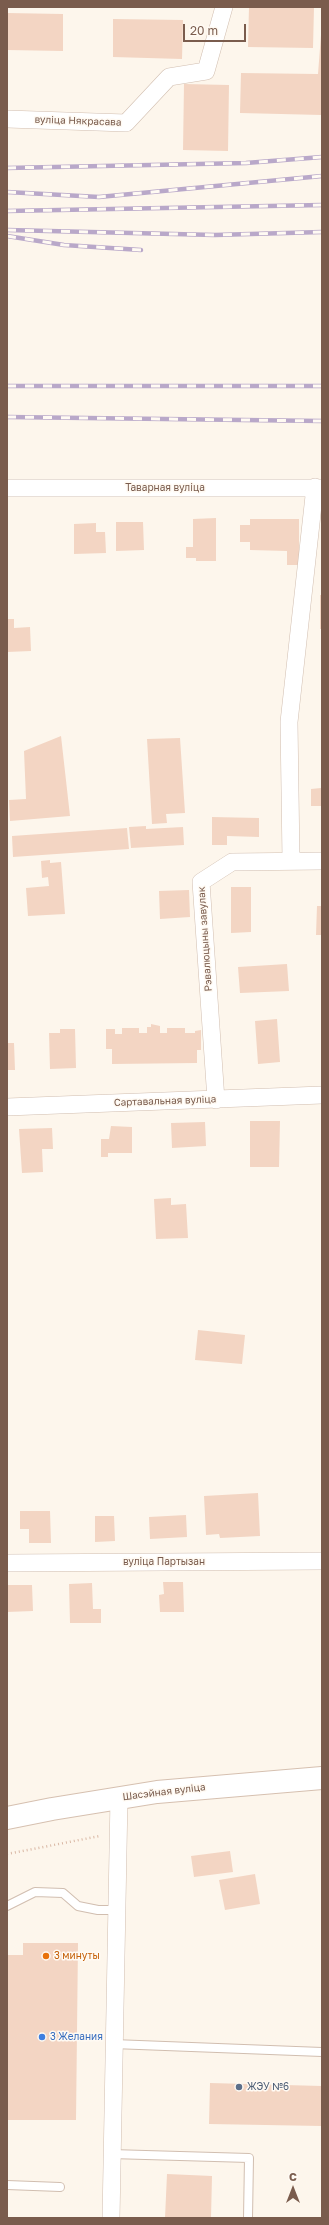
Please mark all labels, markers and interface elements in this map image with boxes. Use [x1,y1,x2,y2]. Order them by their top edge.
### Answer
scale bar [185,16,248,42]
text: 20 m [190,23,218,38]
street label: вуліца Някрасава [34,113,122,129]
street label: Таварная вуліца [125,482,205,494]
street label: Рэвалюцыны завулак [195,886,215,992]
street label: Сартавальная вуліца [114,1093,216,1109]
street label: вуліца Партызан [123,1556,205,1568]
street label: Шасэйная вуліца [122,1781,206,1803]
place label: 3 минуты [54,1950,100,1962]
marker: 3 минуты [41,1951,51,1961]
place label: 3 Желания [50,2031,103,2043]
marker: 3 Желания [37,2032,47,2042]
place label: ЖЭУ №6 [247,2081,289,2093]
marker: ЖЭУ №6 [234,2082,244,2092]
north arrow [273,2169,313,2209]
text: С [289,2170,297,2183]

